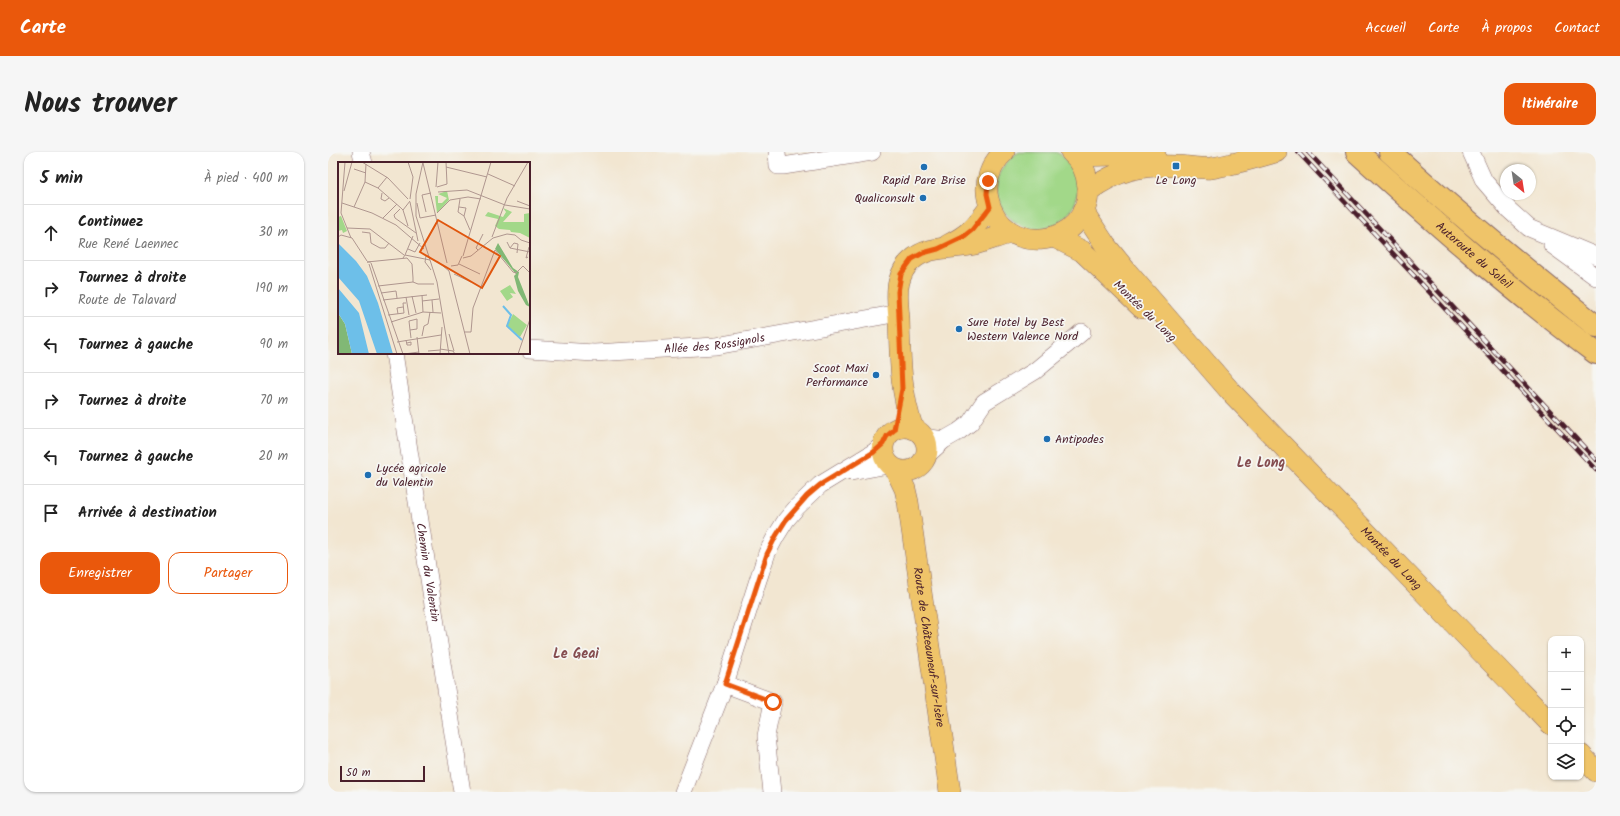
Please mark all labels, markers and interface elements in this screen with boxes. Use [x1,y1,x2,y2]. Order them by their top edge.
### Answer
text: Carte [20,13,66,43]
text: Accueil [1365,17,1406,39]
text: Carte [1428,17,1459,39]
text: À propos [1481,17,1532,39]
text: Contact [1554,17,1600,39]
text: Nous trouver [24,82,177,127]
button: Itinéraire [1504,83,1596,125]
marker: Le Long [1171,161,1181,171]
inset map [338,162,530,354]
marker: Rapid Pare Brise [919,162,929,172]
north arrow [1500,164,1536,200]
text: 5 min [40,165,83,192]
text: À pied · 400 m [204,168,288,189]
place label: Rapid Pare Brise [882,171,966,190]
place label: Le Long [1156,171,1197,190]
route end [979,172,997,190]
place label: Qualiconsult [854,189,915,208]
marker: Qualiconsult [918,193,928,203]
text: Continuez [78,210,143,234]
street label: Autoroute du Soleil [1431,217,1516,294]
icon: ahead [40,222,62,244]
text: 30 m [259,222,288,243]
text: Rue René Laennec [78,234,179,255]
text: Tournez à droite [78,266,186,290]
street label: Montée du Long [1109,276,1181,347]
icon: right [40,278,62,300]
text: 190 m [256,278,288,299]
text: Route de Talavard [78,290,176,311]
place label: Sure Hotel by Best Western Valence Nord [967,313,1079,346]
marker: Sure Hotel by Best Western Valence Nord [954,324,964,334]
street label: Allée des Rossignols [664,328,766,359]
text: Tournez à gauche [78,333,193,357]
icon: left [40,334,62,356]
text: 90 m [260,334,288,355]
place label: Scoot Maxi Performance [806,359,869,392]
marker: Scoot Maxi Performance [871,370,881,380]
text: Tournez à droite [78,389,186,413]
icon: right [40,390,62,412]
text: 70 m [260,390,288,411]
place label: Antipodes [1055,430,1104,449]
marker: Antipodes [1042,434,1052,444]
text: Tournez à gauche [78,445,193,469]
icon: left [40,446,62,468]
text: 20 m [258,446,288,467]
district label: Le Long [1237,452,1285,474]
place label: Lycée agricole du Valentin [376,459,447,492]
marker: Lycée agricole du Valentin [363,470,373,480]
text: Arrivée à destination [78,501,217,525]
icon: arrive [40,502,62,524]
street label: Chemin du Valentin [410,522,445,623]
street label: Montée du Long [1356,522,1426,595]
button: Enregistrer [40,552,160,594]
button: Partager [168,552,288,594]
street label: Route de Châteauneuf-sur-Isère [908,566,950,729]
map controls [1548,636,1584,780]
button: + [1548,636,1584,672]
district label: Le Geai [553,643,599,665]
button: − [1548,672,1584,708]
route start [764,693,782,711]
button: locate [1548,708,1584,744]
button: layers [1548,744,1584,780]
scale bar [340,764,425,783]
text: 50 m [346,764,371,782]

